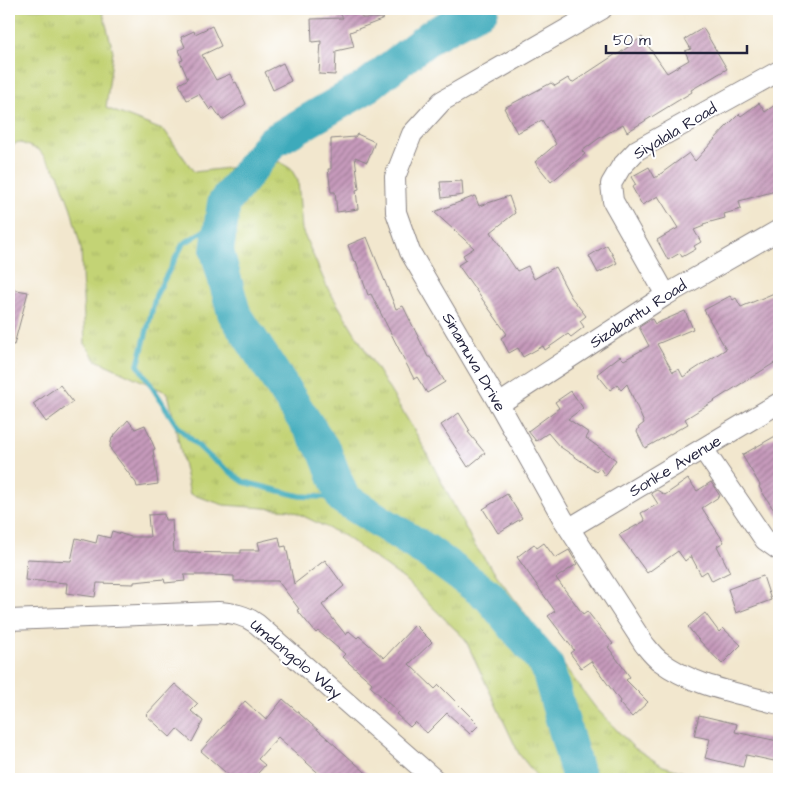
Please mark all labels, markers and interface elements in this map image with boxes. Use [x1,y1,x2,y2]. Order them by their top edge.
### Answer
scale bar [606,22,747,54]
text: 50 m [613,30,651,51]
street label: Siyalala Road [629,97,722,166]
street label: Sizabantu Road [585,274,691,354]
street label: Sinamuva Drive [437,309,511,416]
street label: Sonke Avenue [625,430,726,502]
street label: Umdongolo Way [245,614,347,705]

